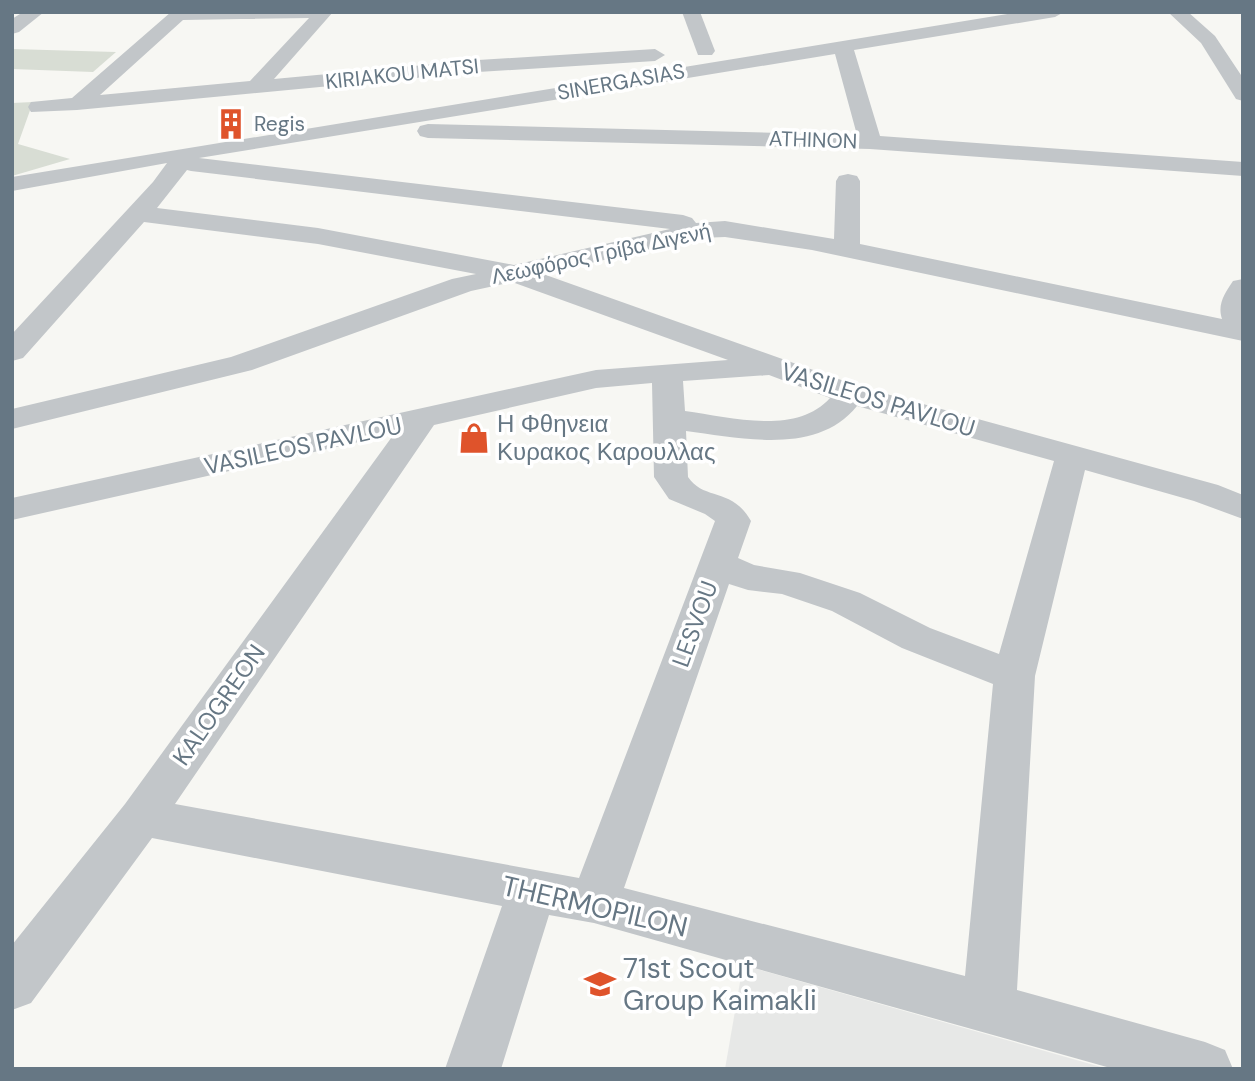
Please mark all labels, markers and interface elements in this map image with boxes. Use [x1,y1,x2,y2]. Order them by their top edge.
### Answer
street label: KIRIAKOU MATSI [324,52,480,96]
street label: SINERGASIAS [555,57,687,107]
building icon: Regis [214,107,248,141]
place label: Regis [254,110,305,138]
street label: ATHINON [768,124,858,156]
street label: Λεωφόρος Γρίβα Διγενή [489,217,713,291]
street label: VASILEOS PAVLOU [777,355,979,444]
place label: Η Φθηνεια Κυρακος Καρουλλας [497,408,715,467]
street label: VASILEOS PAVLOU [201,409,404,482]
shop icon: Η Φθηνεια Κυρακος Καρουλλας [457,421,491,455]
street label: LESVOU [665,577,724,671]
street label: KALOGREON [166,638,272,771]
street label: THERMOPILON [499,867,691,946]
place label: 71st Scout Group Kaimakli [623,950,817,1019]
school or university icon: 71st Scout Group Kaimakli [583,967,617,1001]

